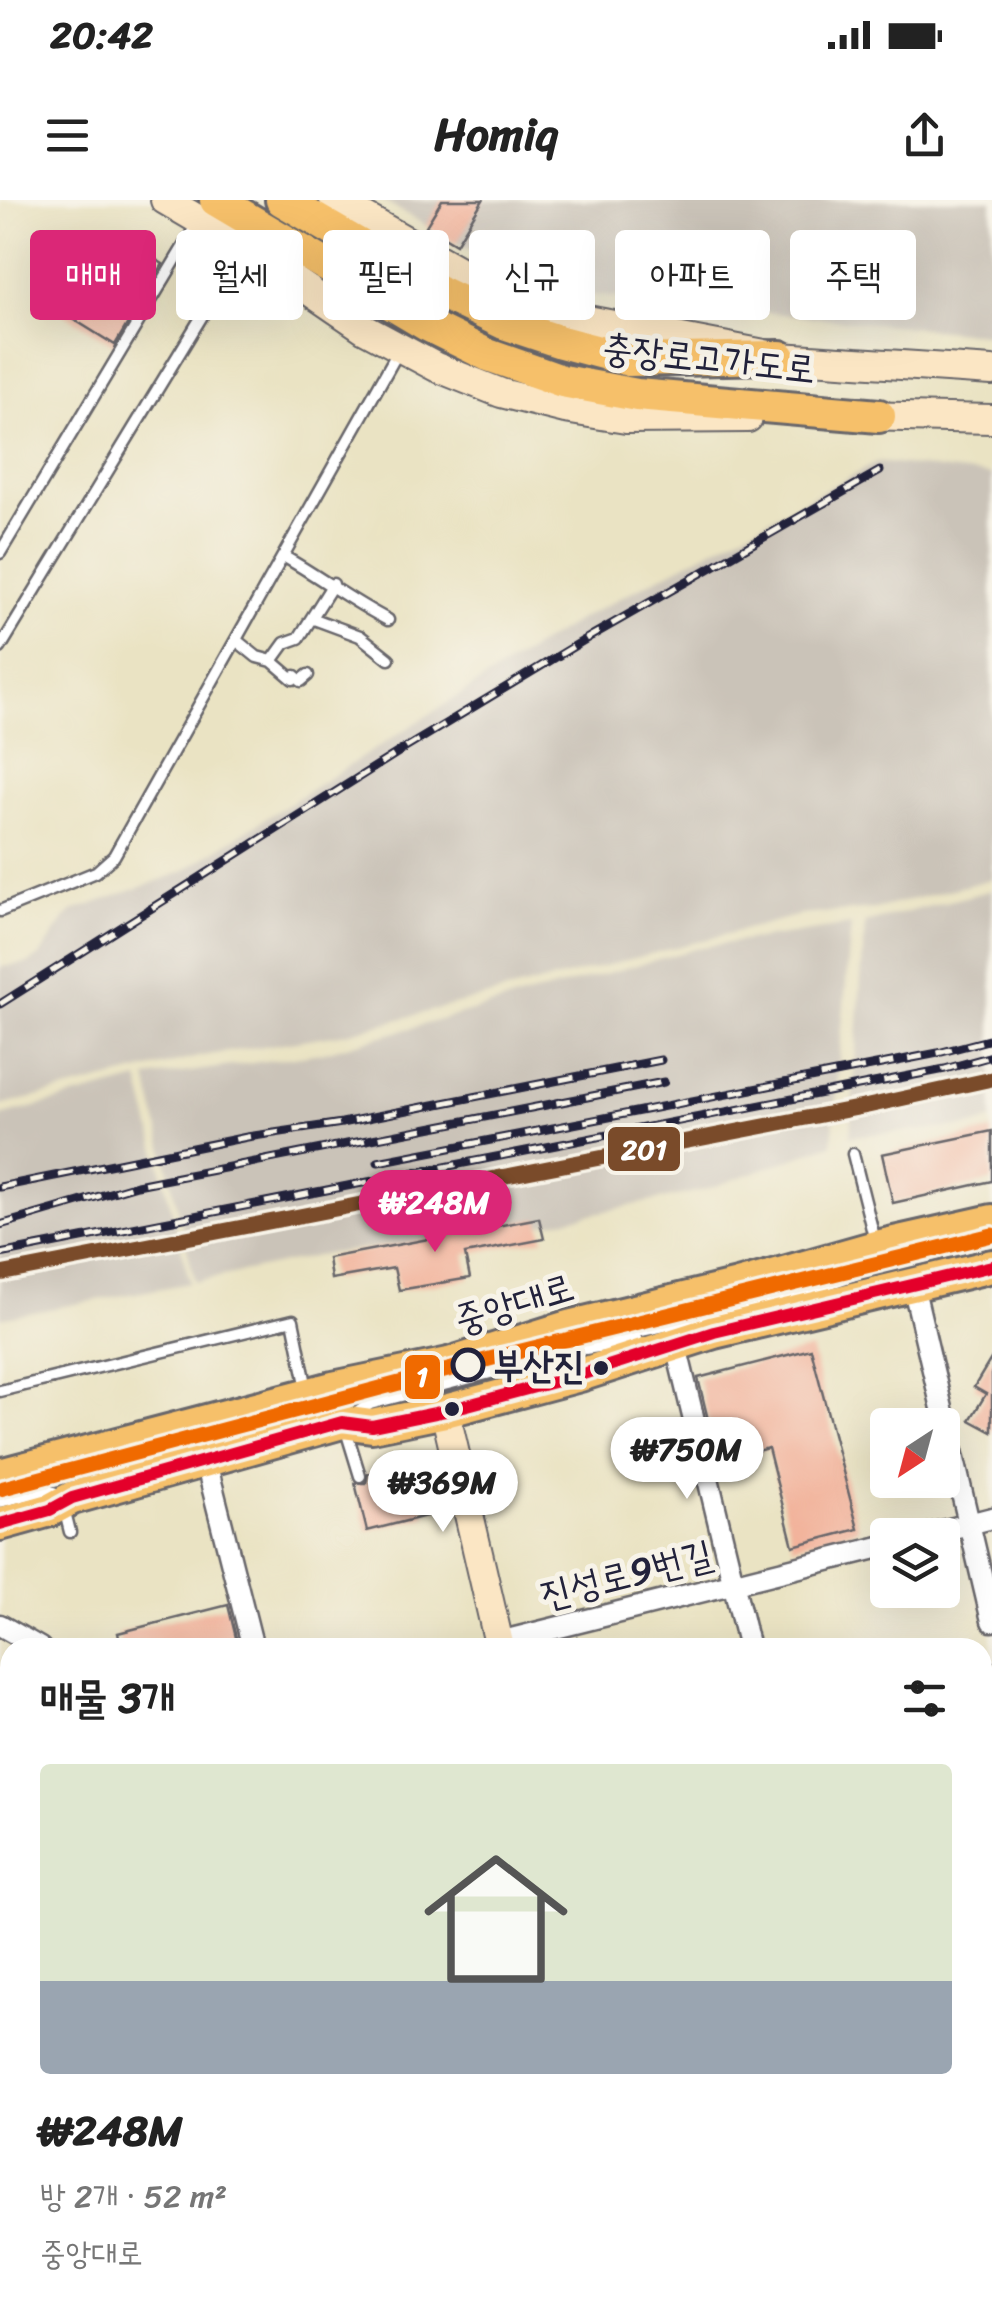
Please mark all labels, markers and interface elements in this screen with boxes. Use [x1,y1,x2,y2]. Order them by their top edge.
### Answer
text: 20:42 [50,2,153,69]
text: Homiq [434,95,558,175]
icon: menu [40,108,95,163]
icon: share [897,108,952,163]
chip: 매매 [30,230,156,320]
chip: 월세 [176,230,303,320]
chip: 필터 [323,230,449,320]
chip: 신규 [469,230,595,320]
chip: 아파트 [615,230,770,320]
chip: 주택 [790,230,916,320]
street label: 충장로고가도로 [599,314,819,403]
line badge: 201 [606,1125,682,1173]
text: 201 [620,1125,667,1174]
pin: ₩248M [365,1170,505,1255]
text: ₩248M [381,1174,489,1231]
street label: 중앙대로 [446,1254,582,1353]
place label: 부산진 [493,1332,585,1399]
marker: 부산진 [452,1349,484,1381]
text: 1 [416,1352,428,1401]
line badge: 1 [403,1353,442,1401]
unlabelled marker [591,1358,611,1378]
unlabelled marker [442,1399,462,1419]
north arrow [870,1408,960,1498]
map controls [870,1408,960,1608]
pin: ₩750M [617,1417,757,1502]
text: ₩750M [633,1421,741,1478]
pin: ₩369M [373,1450,513,1535]
text: ₩369M [390,1454,496,1511]
button: layers [870,1518,960,1608]
street label: 진성로9번길 [533,1521,720,1628]
text: 매물 3개 [40,1661,175,1735]
icon: filters [897,1671,952,1726]
icon: home [406,1829,586,2009]
text: ₩248M [40,2094,182,2168]
text: 방 2개 · 52 m² [40,2168,227,2225]
text: 중앙대로 [40,2225,143,2282]

